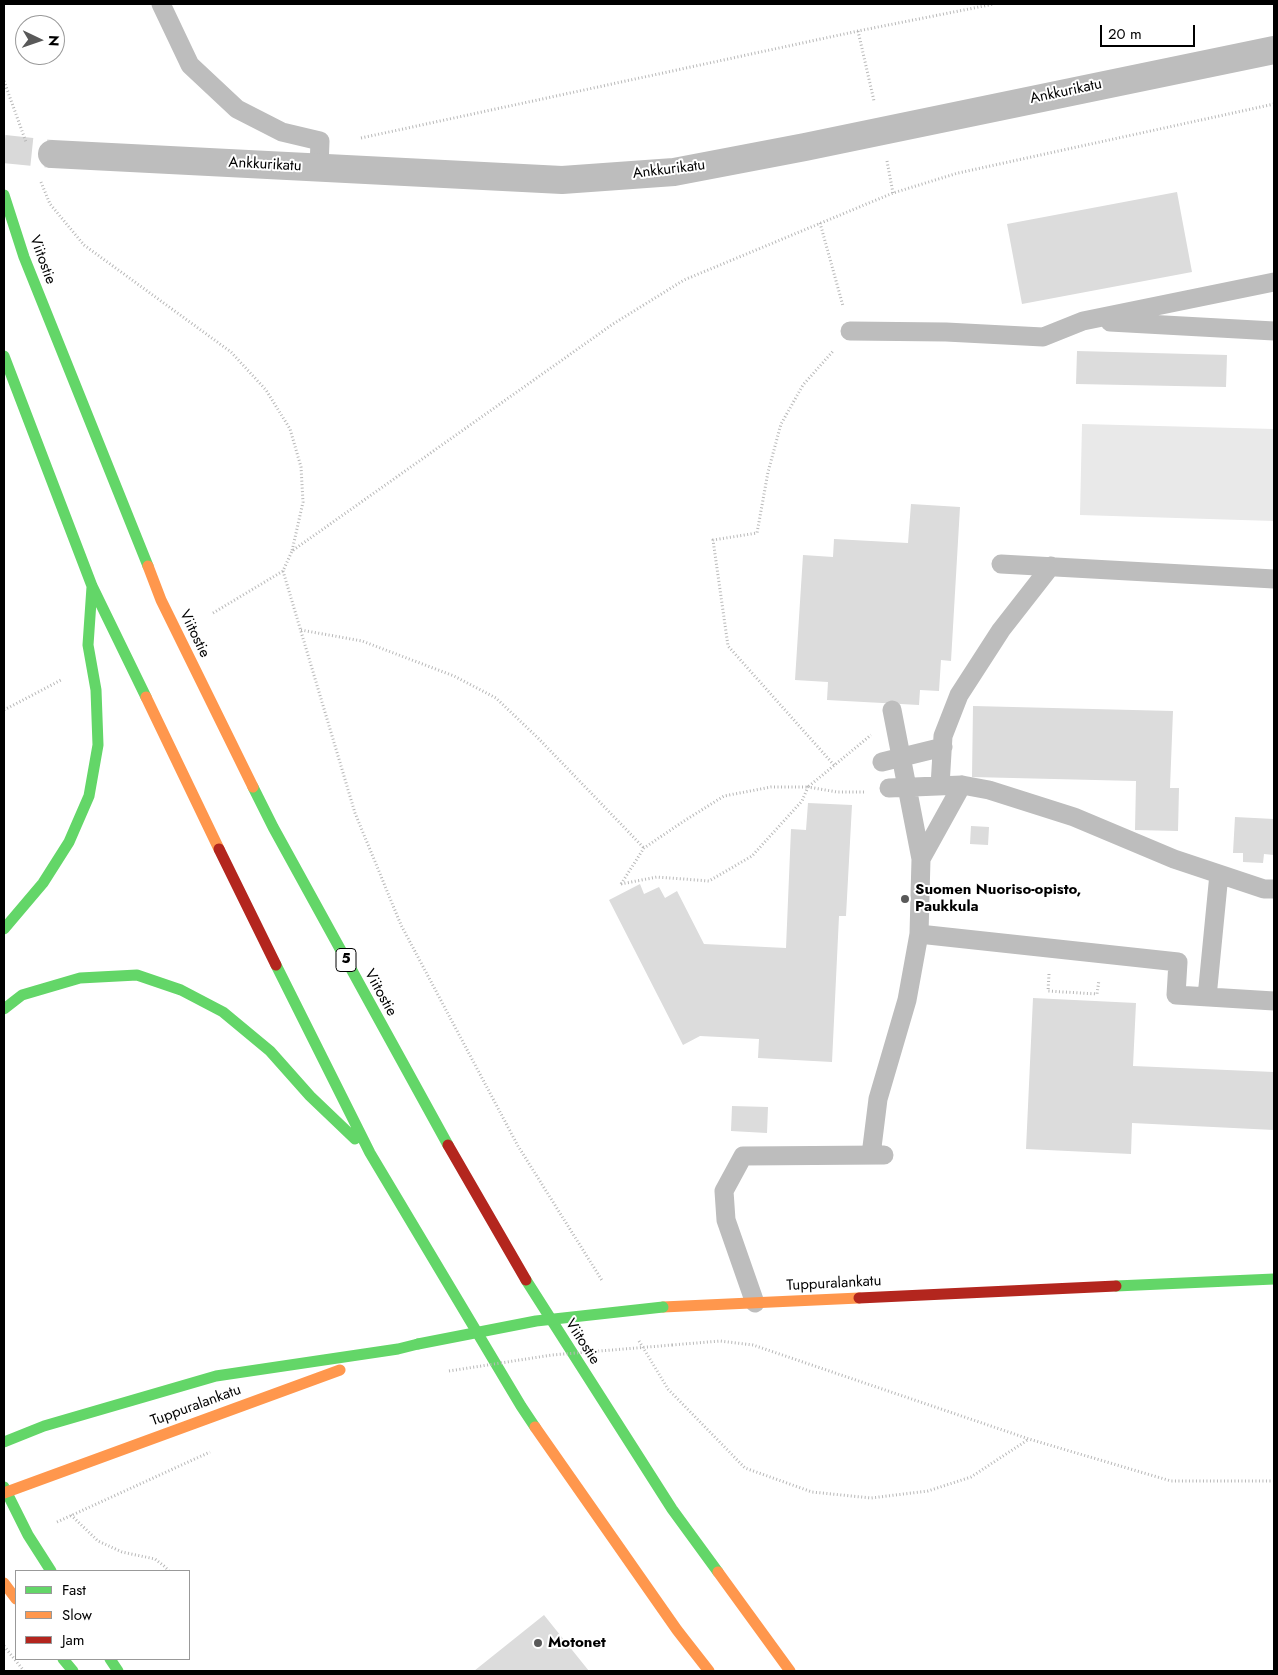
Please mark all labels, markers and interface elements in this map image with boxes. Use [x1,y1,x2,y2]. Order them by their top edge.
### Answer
north arrow [15,15,65,65]
scale bar [1103,15,1198,47]
text: 20 m [1108,23,1142,45]
text: N [44,35,64,47]
street label: Ankkurikatu [1028,76,1104,108]
street label: Ankkurikatu [228,154,302,176]
street label: Ankkurikatu [632,157,706,183]
street label: Viitostie [25,233,59,287]
street label: Viitostie [175,607,213,661]
place label: Suomen Nuoriso-opisto, Paukkula [915,881,1081,916]
marker: Suomen Nuoriso-opisto, Paukkula [899,893,911,905]
road number: 5 [336,948,356,972]
street label: Viitostie [360,966,400,1020]
street label: Tuppuralankatu [786,1273,882,1295]
street label: Viitostie [561,1316,603,1368]
street label: Tuppuralankatu [148,1381,244,1431]
legend [15,1570,190,1660]
text: Fast [62,1579,86,1601]
text: Slow [62,1604,92,1626]
text: Jam [62,1629,85,1651]
place label: Motonet [548,1634,606,1652]
marker: Motonet [532,1637,544,1649]

